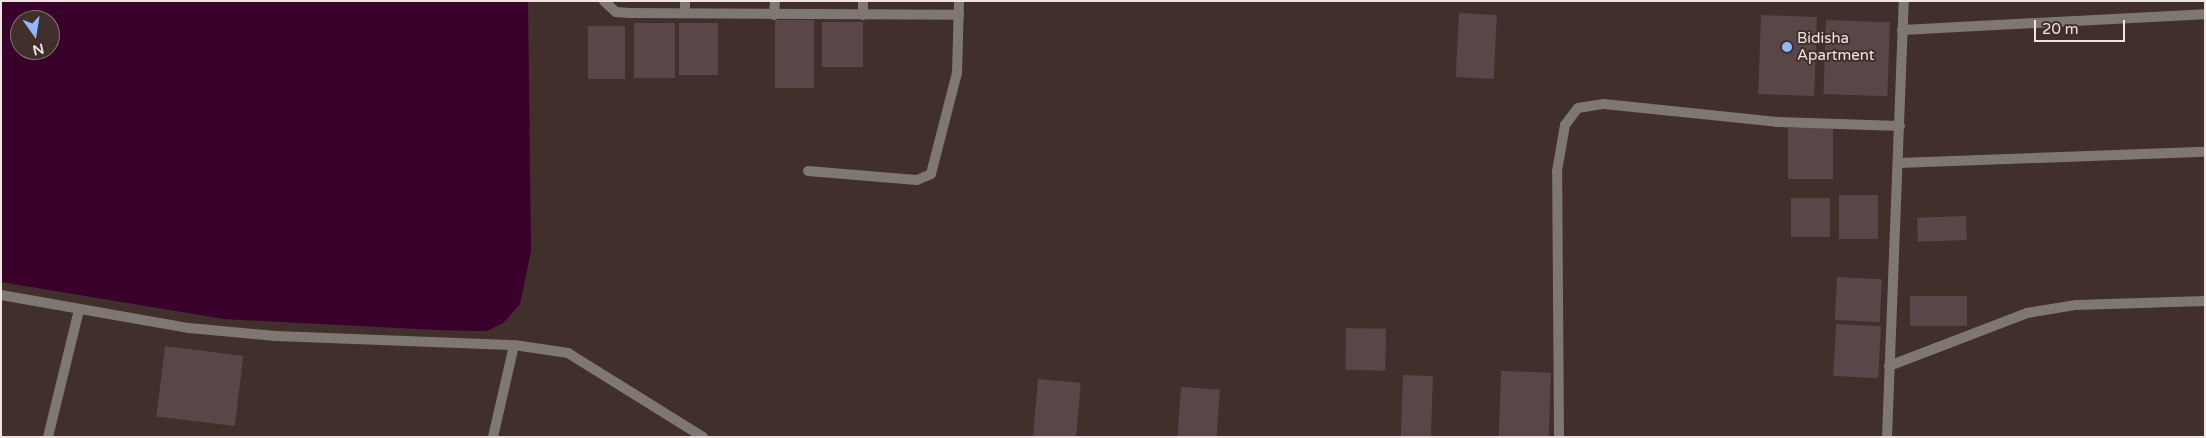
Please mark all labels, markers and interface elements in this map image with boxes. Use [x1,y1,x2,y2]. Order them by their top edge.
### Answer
north arrow [10,10,60,60]
scale bar [2036,10,2127,42]
text: 20 m [2042,20,2079,38]
place label: Bidisha Apartment [1797,29,1874,64]
text: N [31,40,46,59]
marker: Bidisha Apartment [1781,41,1793,53]

